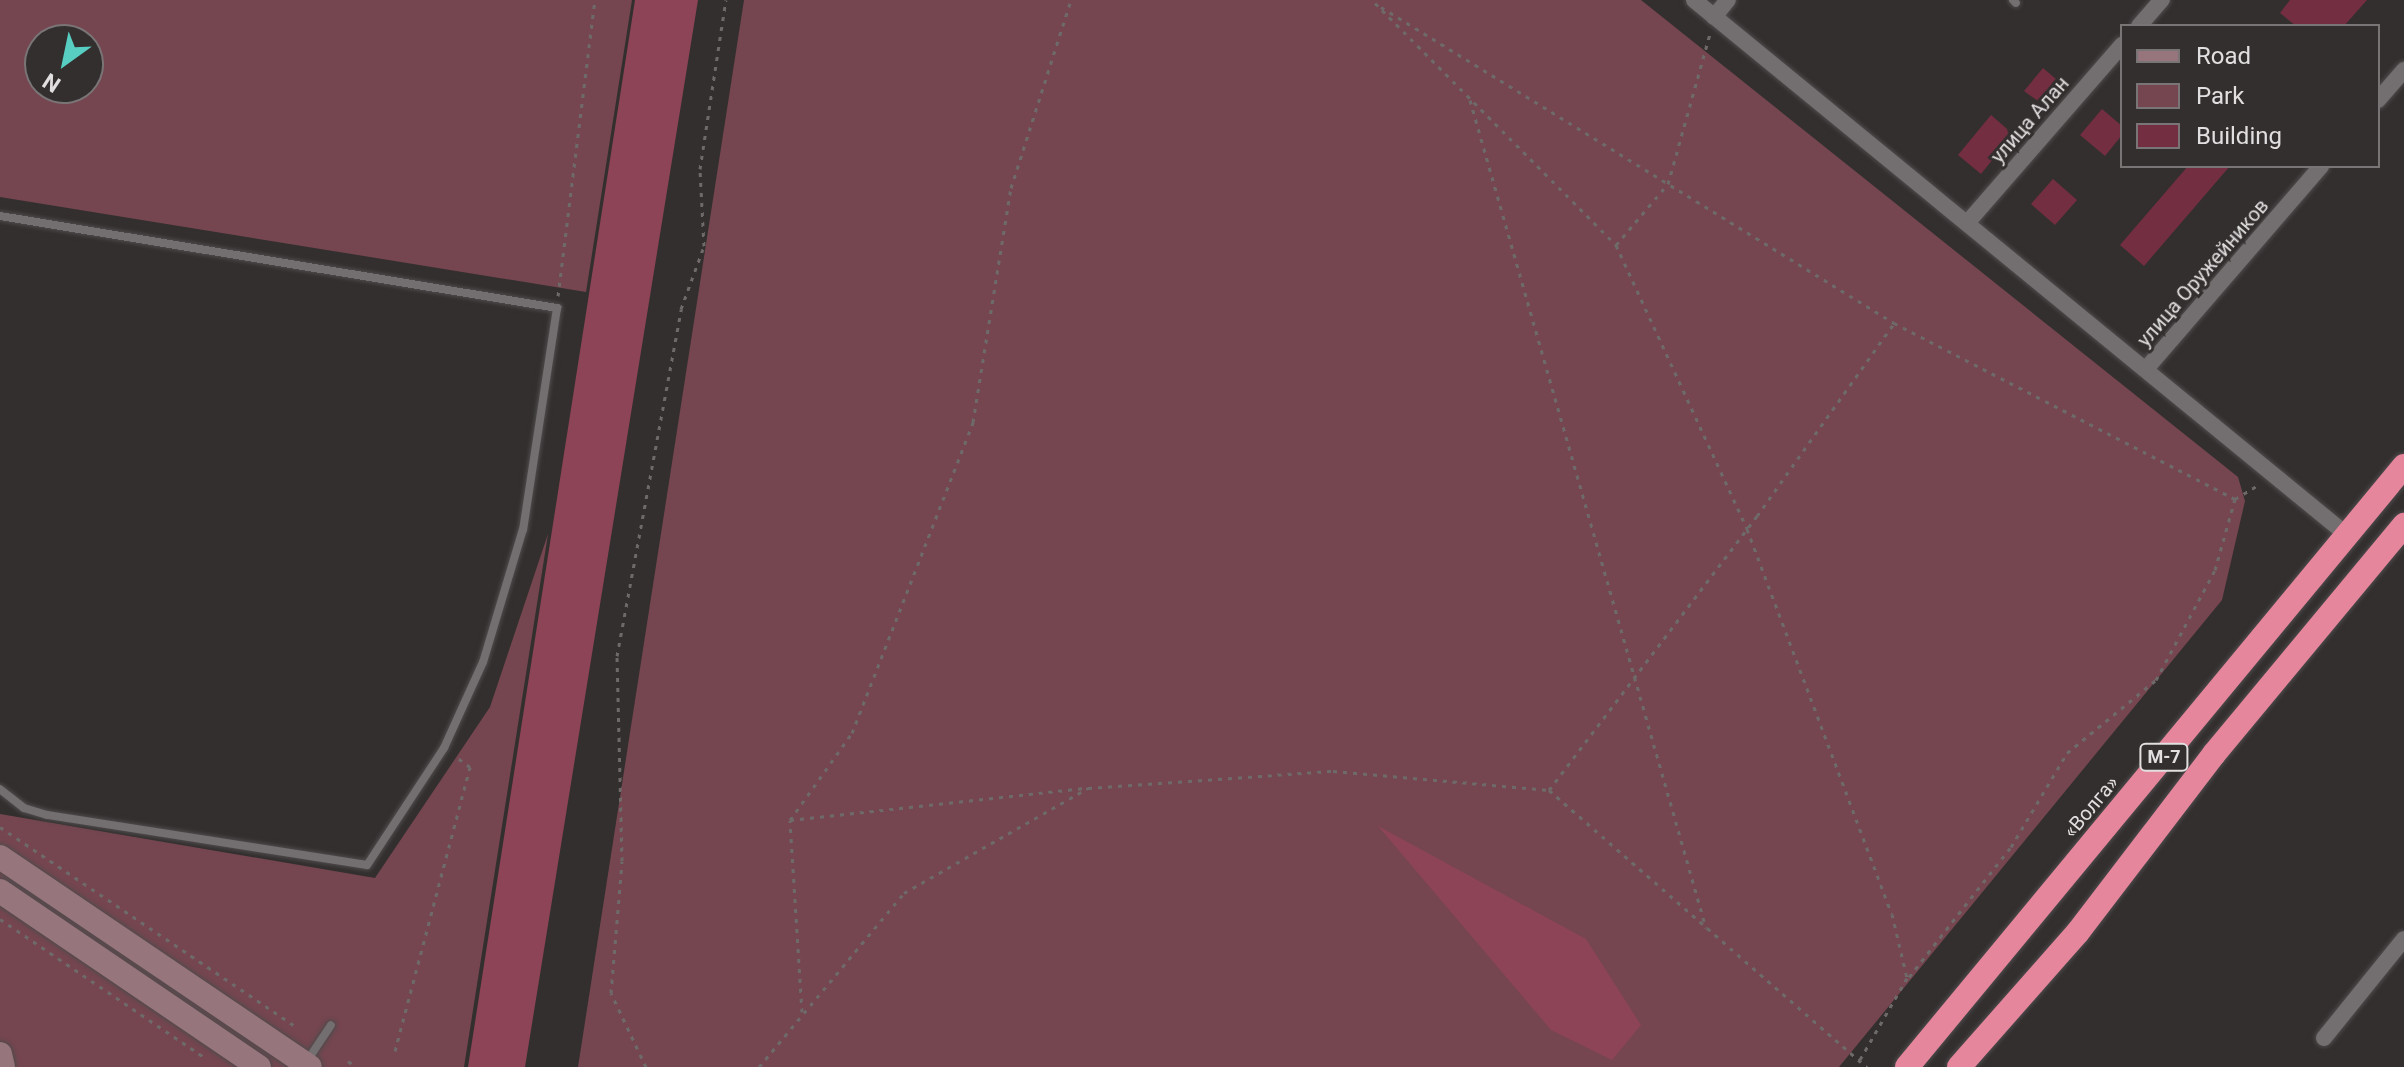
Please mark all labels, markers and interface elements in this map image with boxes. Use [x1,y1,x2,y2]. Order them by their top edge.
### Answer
north arrow [24,24,104,104]
legend [2120,24,2380,168]
text: Road [2196,42,2251,70]
text: N [38,68,65,98]
street label: улица Алан [1986,72,2074,168]
text: Park [2196,82,2244,110]
text: Building [2196,122,2282,150]
street label: улица Оружейников [2132,194,2274,352]
road number: М-7 [2138,743,2190,771]
street label: «Волга» [2058,771,2124,843]

